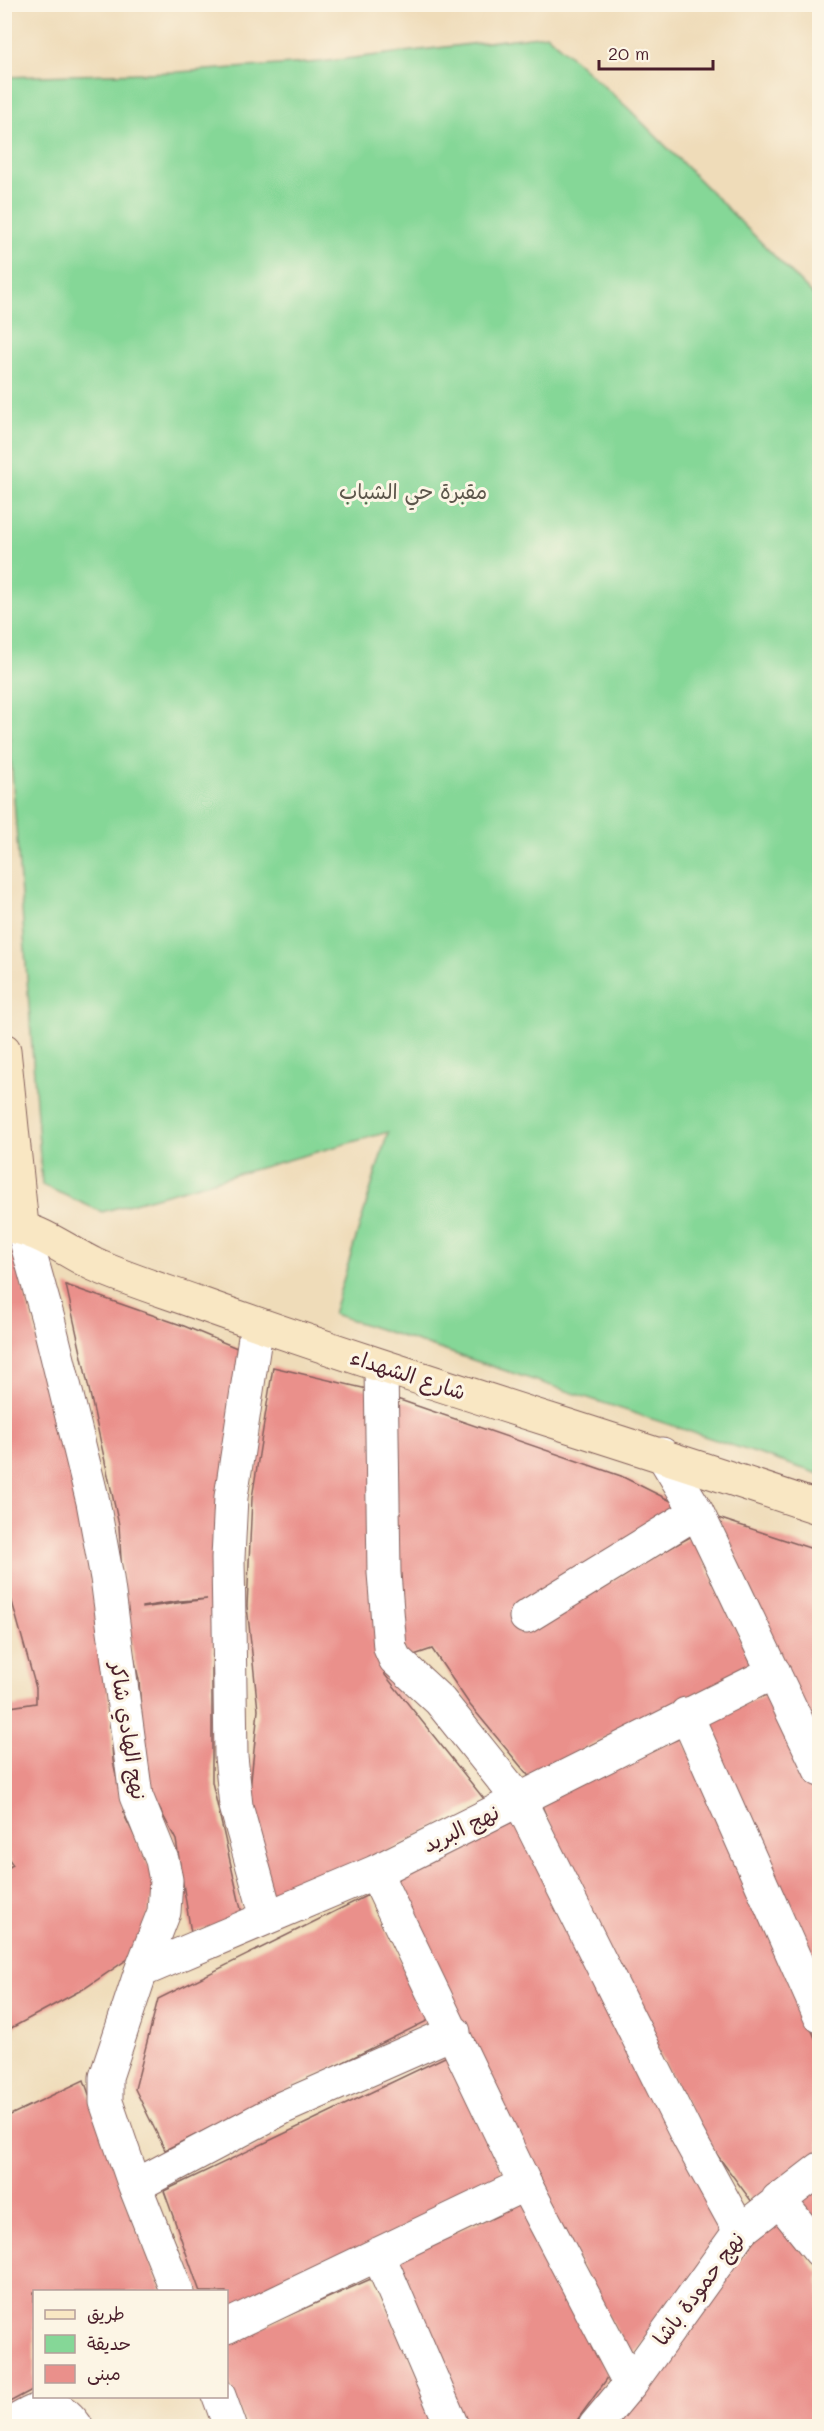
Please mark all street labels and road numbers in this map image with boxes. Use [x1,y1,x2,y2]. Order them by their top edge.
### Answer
street label: شارع الشهداء [347,1342,469,1408]
street label: نهج الهادي شاكر [102,1658,154,1802]
street label: نهج البريد [418,1798,504,1860]
street label: نهج حمودة باشا [646,2226,751,2352]

